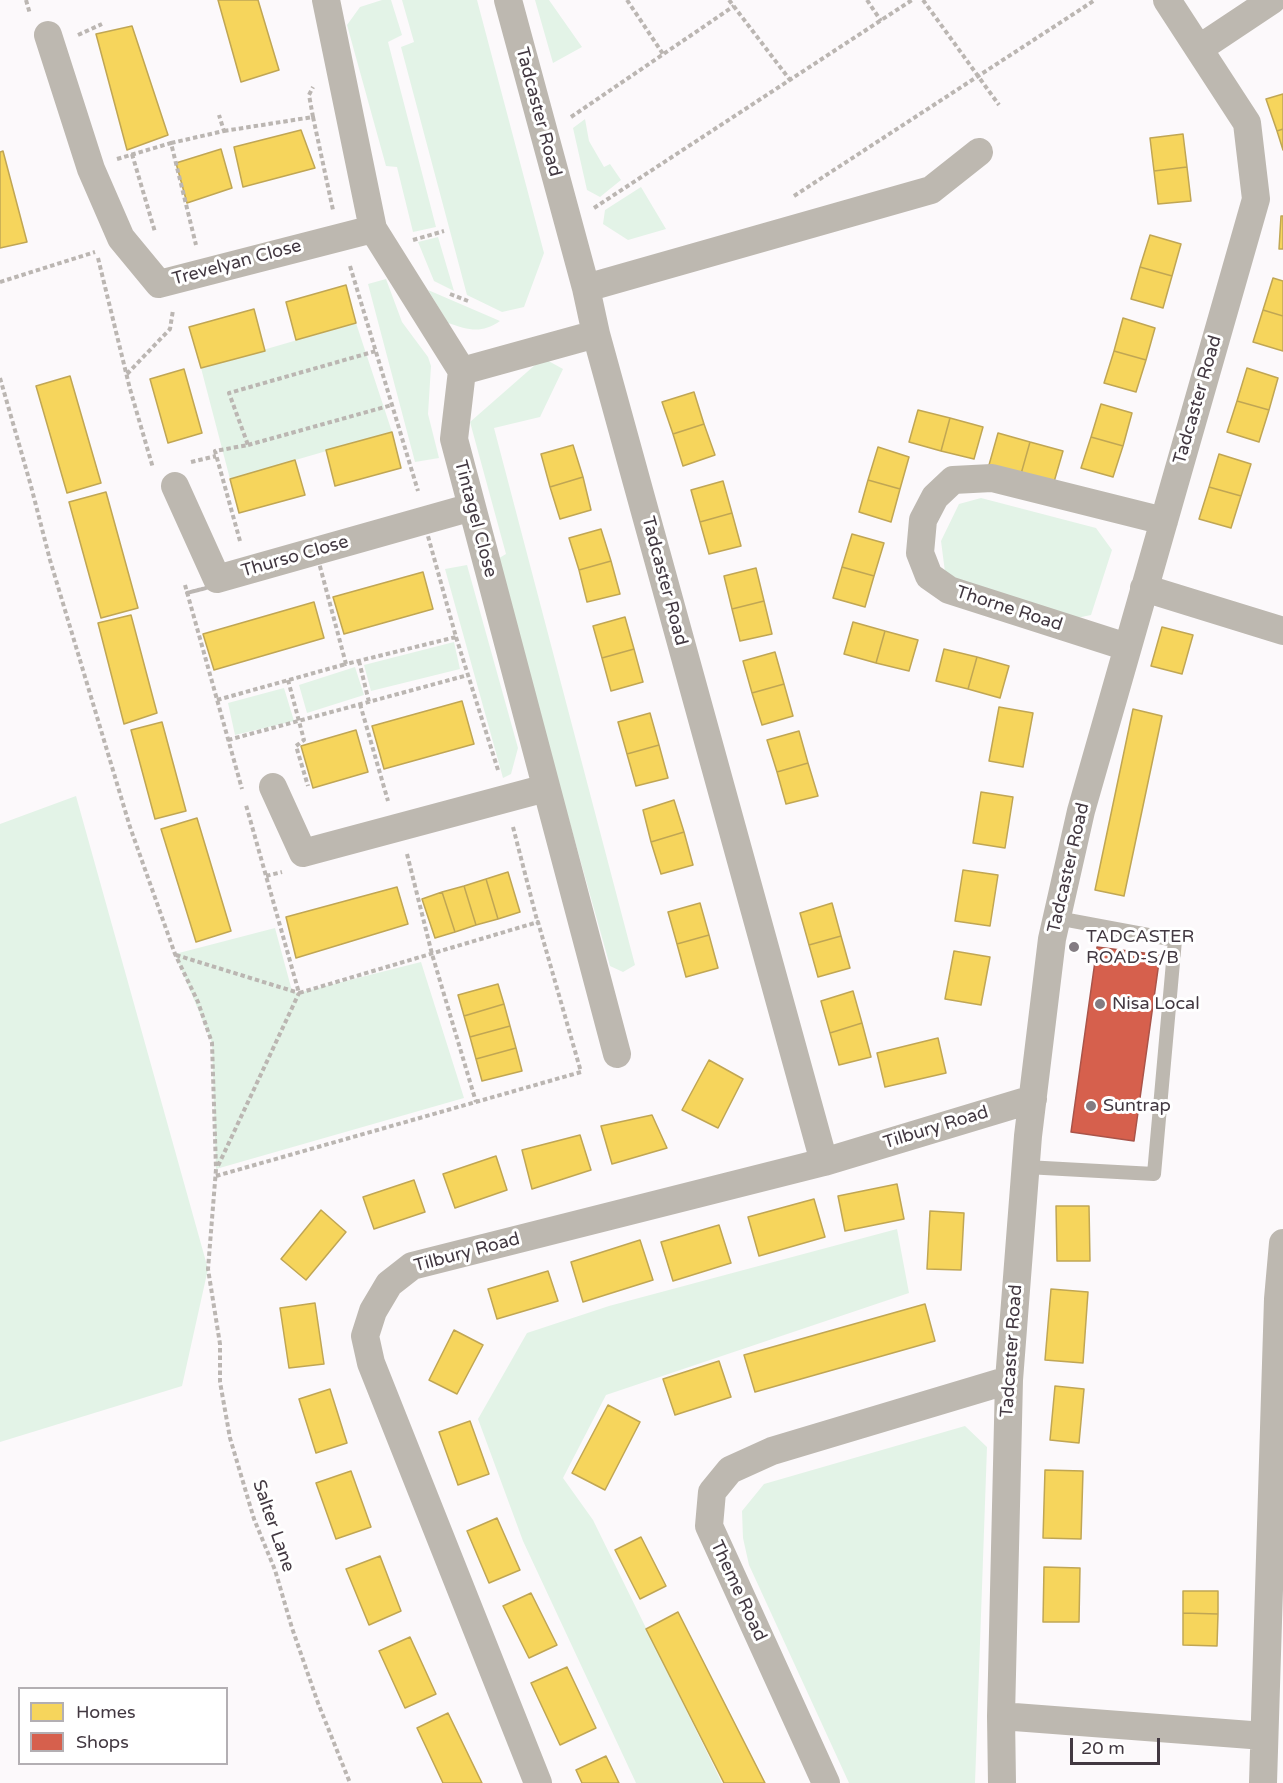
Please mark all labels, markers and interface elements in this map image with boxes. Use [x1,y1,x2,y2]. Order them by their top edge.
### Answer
street label: Tadcaster Road [510,45,566,179]
street label: Trevelyan Close [170,235,304,291]
street label: Tadcaster Road [1169,333,1227,467]
street label: Tintagel Close [449,458,501,580]
street label: Tadcaster Road [636,514,692,648]
street label: Thurso Close [239,531,351,583]
street label: Thorne Road [953,582,1065,636]
street label: Tadcaster Road [1044,801,1094,935]
place label: TADCASTER ROAD-S/B [1086,926,1194,968]
marker: TADCASTER ROAD-S/B [1067,940,1081,954]
place label: Nisa Local [1112,993,1200,1015]
marker: Nisa Local [1093,997,1107,1011]
place label: Suntrap [1103,1095,1171,1117]
marker: Suntrap [1084,1099,1098,1113]
street label: Tilbury Road [881,1102,991,1154]
street label: Tilbury Road [412,1229,522,1277]
street label: Tadcaster Road [997,1284,1027,1418]
street label: Salter Lane [247,1477,299,1575]
street label: Theme Road [705,1537,771,1645]
legend [18,1687,228,1765]
text: Homes [76,1701,136,1723]
scale bar [1073,1726,1163,1764]
text: Shops [76,1731,129,1753]
text: 20 m [1081,1737,1125,1759]

